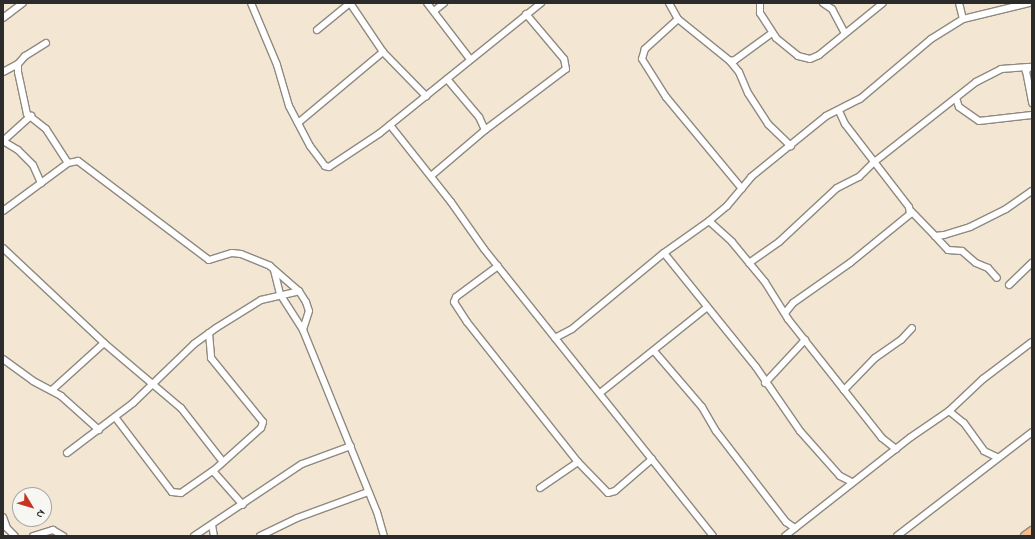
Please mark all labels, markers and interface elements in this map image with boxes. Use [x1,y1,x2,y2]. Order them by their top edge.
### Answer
north arrow [12,487,52,527]
text: N [32,506,49,522]

